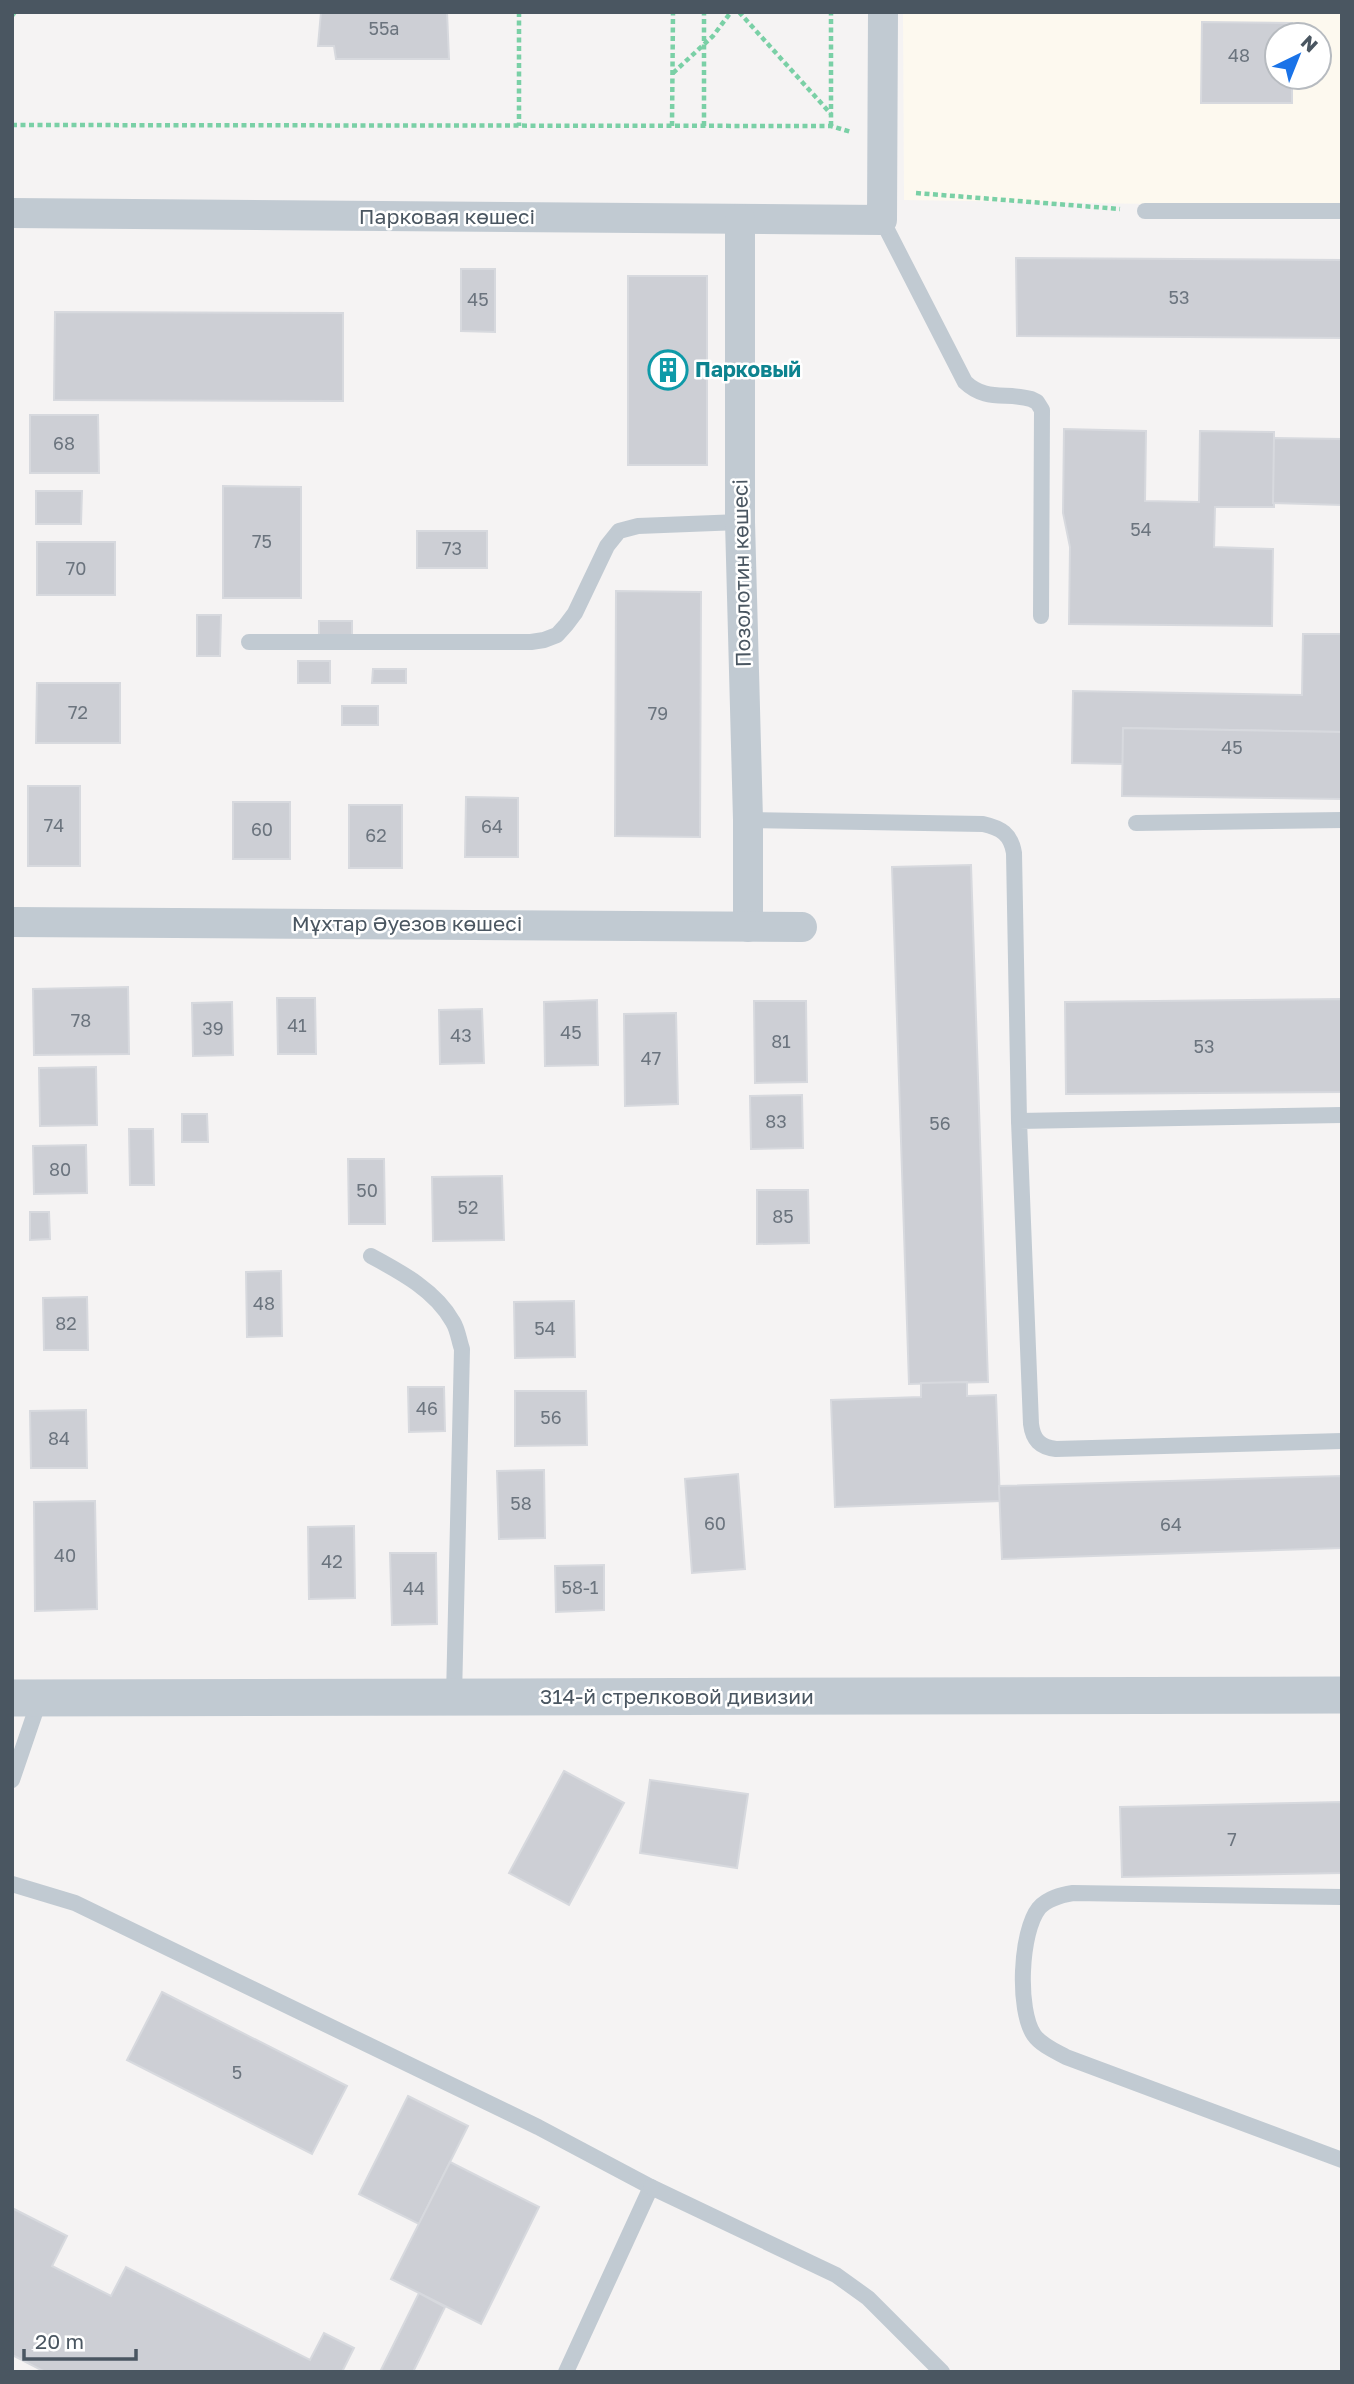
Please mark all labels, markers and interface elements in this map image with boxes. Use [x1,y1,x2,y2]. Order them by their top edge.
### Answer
house number: 55а [368,17,400,39]
north arrow [1263,21,1333,91]
text: N [1297,30,1323,57]
house number: 48 [1228,44,1250,66]
street label: Парковая көшесі [359,203,535,229]
house number: 53 [1169,286,1189,308]
house number: 45 [467,288,489,310]
building icon: Парковый [647,349,689,391]
place label: Парковый [695,356,801,382]
house number: 68 [53,432,75,454]
street label: Позолотин көшесі [726,479,756,667]
house number: 54 [1130,518,1152,540]
house number: 75 [252,530,272,552]
house number: 73 [442,537,462,559]
house number: 70 [66,557,86,579]
house number: 72 [68,701,88,723]
house number: 79 [648,702,668,724]
house number: 45 [1221,736,1243,758]
house number: 74 [44,814,64,836]
house number: 64 [481,815,503,837]
house number: 60 [251,818,273,840]
house number: 62 [365,824,387,846]
street label: Мұхтар Әуезов көшесі [292,910,522,936]
house number: 78 [71,1009,91,1031]
house number: 41 [287,1014,307,1036]
house number: 39 [202,1017,224,1039]
house number: 45 [560,1021,582,1043]
house number: 43 [450,1024,472,1046]
house number: 81 [771,1030,791,1052]
house number: 53 [1194,1035,1214,1057]
house number: 47 [641,1047,661,1069]
house number: 83 [765,1110,787,1132]
house number: 56 [929,1112,951,1134]
house number: 80 [49,1158,71,1180]
house number: 50 [356,1179,378,1201]
house number: 52 [458,1196,478,1218]
house number: 85 [772,1205,794,1227]
house number: 48 [253,1292,275,1314]
house number: 82 [55,1312,77,1334]
house number: 54 [534,1317,556,1339]
house number: 46 [416,1397,438,1419]
house number: 56 [540,1406,562,1428]
house number: 84 [48,1427,70,1449]
house number: 58 [510,1492,532,1514]
house number: 60 [704,1512,726,1534]
house number: 64 [1160,1513,1182,1535]
house number: 40 [54,1544,76,1566]
house number: 42 [321,1550,343,1572]
house number: 58-1 [562,1576,599,1598]
house number: 44 [403,1577,425,1599]
street label: 314-й стрелковой дивизии [540,1683,814,1709]
house number: 7 [1227,1828,1237,1850]
house number: 5 [232,2061,242,2083]
scale bar [24,2318,136,2362]
text: 20 m [35,2328,84,2354]

